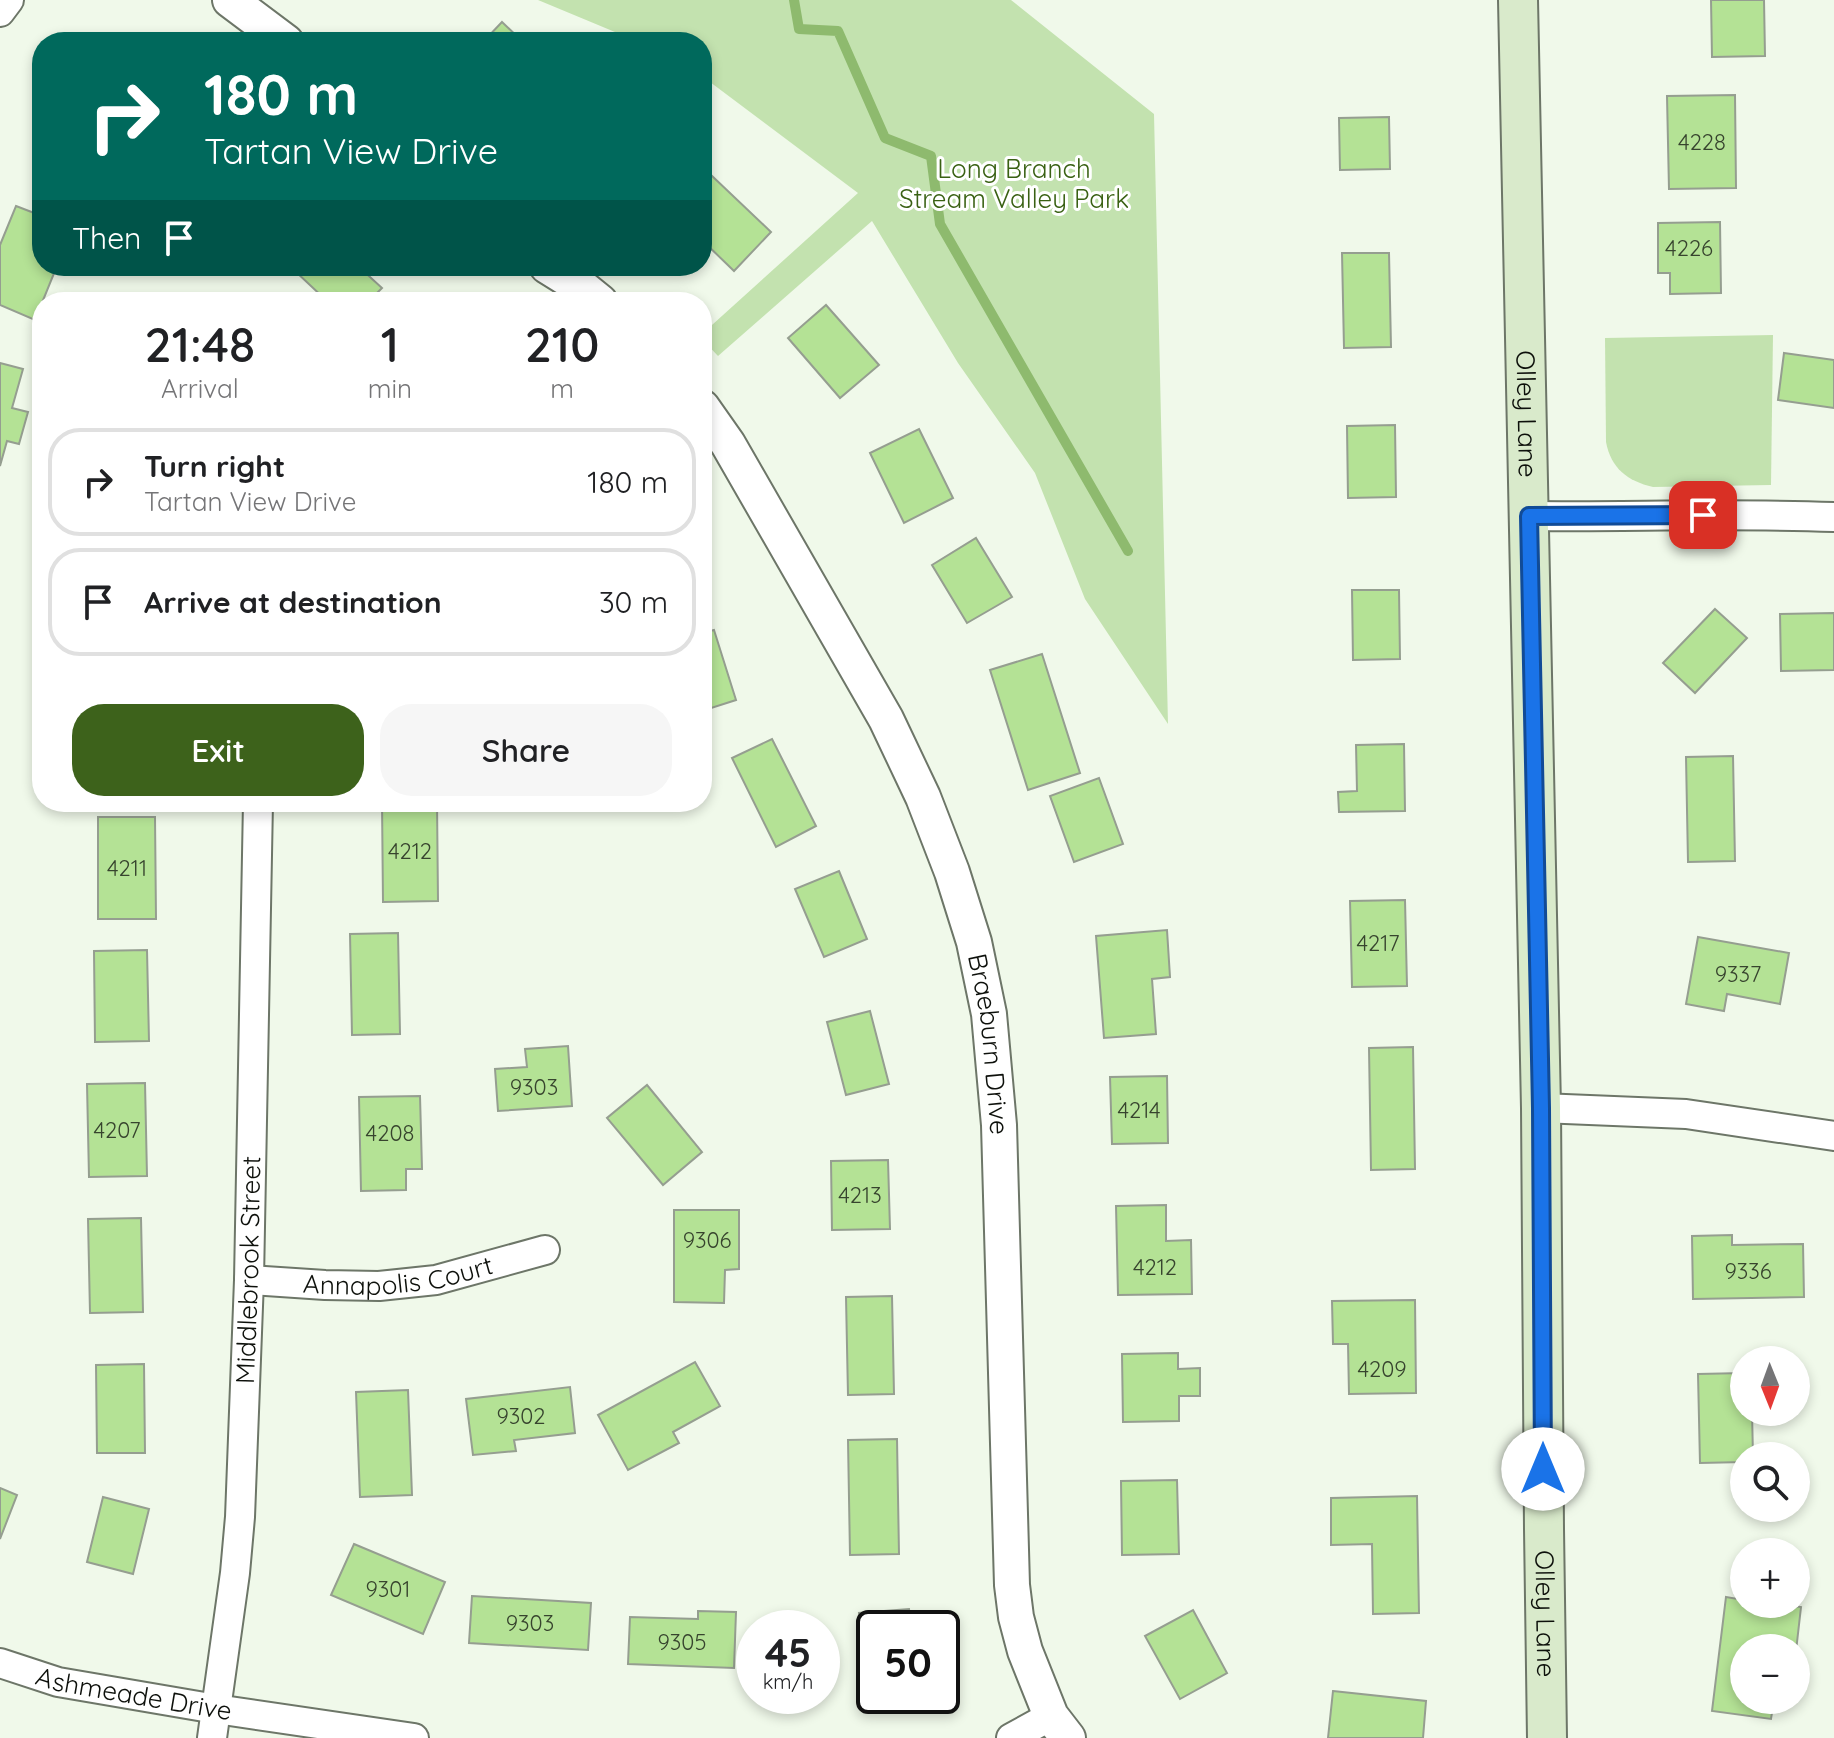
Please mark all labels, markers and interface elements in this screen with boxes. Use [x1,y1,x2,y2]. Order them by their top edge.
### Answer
text: 180 m [204,59,358,129]
icon: right [72,64,176,168]
text: Tartan View Drive [204,128,498,173]
house number: 4228 [1678,128,1726,156]
park label: Long Branch Stream Valley Park [899,152,1129,215]
icon: arrive [157,216,201,260]
text: Then [72,219,141,257]
house number: 4226 [1665,234,1713,262]
text: 21:48 [145,314,255,374]
text: 1 [381,314,399,374]
text: 210 [525,314,599,374]
street label: Olley Lane [1509,350,1545,478]
text: Arrival [161,372,239,405]
text: min [368,372,412,405]
text: m [550,372,574,405]
text: Turn right [144,447,285,485]
icon: right [76,460,120,504]
text: 180 m [587,463,668,501]
pin [1669,481,1737,549]
text: Tartan View Drive [144,485,356,518]
icon: arrive [1681,493,1725,537]
icon: arrive [76,580,120,624]
text: Arrive at destination [144,583,442,621]
text: 30 m [599,583,668,621]
button: Exit [72,704,364,796]
button: Share [380,704,672,796]
house number: 4212 [388,837,432,865]
house number: 4211 [107,854,147,882]
house number: 4217 [1356,929,1400,957]
street label: Braeburn Drive [961,951,1016,1135]
house number: 9337 [1715,960,1761,988]
house number: 9303 [510,1073,558,1101]
house number: 4214 [1117,1096,1161,1124]
house number: 4207 [94,1116,140,1144]
house number: 4208 [366,1119,414,1147]
street label: Middlebrook Street [228,1156,267,1384]
house number: 4213 [838,1181,882,1209]
house number: 9306 [683,1226,732,1254]
street label: Annapolis Court [302,1248,496,1302]
house number: 4212 [1133,1253,1177,1281]
house number: 9336 [1724,1257,1772,1285]
north arrow [1730,1346,1810,1426]
map controls [1730,1346,1810,1714]
house number: 4209 [1357,1355,1407,1383]
house number: 9302 [496,1402,546,1430]
position arrow [1501,1427,1585,1511]
button: search [1730,1442,1810,1522]
button: + [1730,1538,1810,1618]
street label: Olley Lane [1528,1550,1563,1678]
house number: 9301 [365,1575,411,1603]
house number: 9303 [506,1609,554,1637]
speed limit sign: 50 [856,1610,960,1714]
text: 45 [765,1627,811,1677]
house number: 9305 [658,1628,706,1656]
button: − [1730,1634,1810,1714]
street label: Ashmeade Drive [32,1659,234,1727]
text: km/h [763,1669,813,1694]

